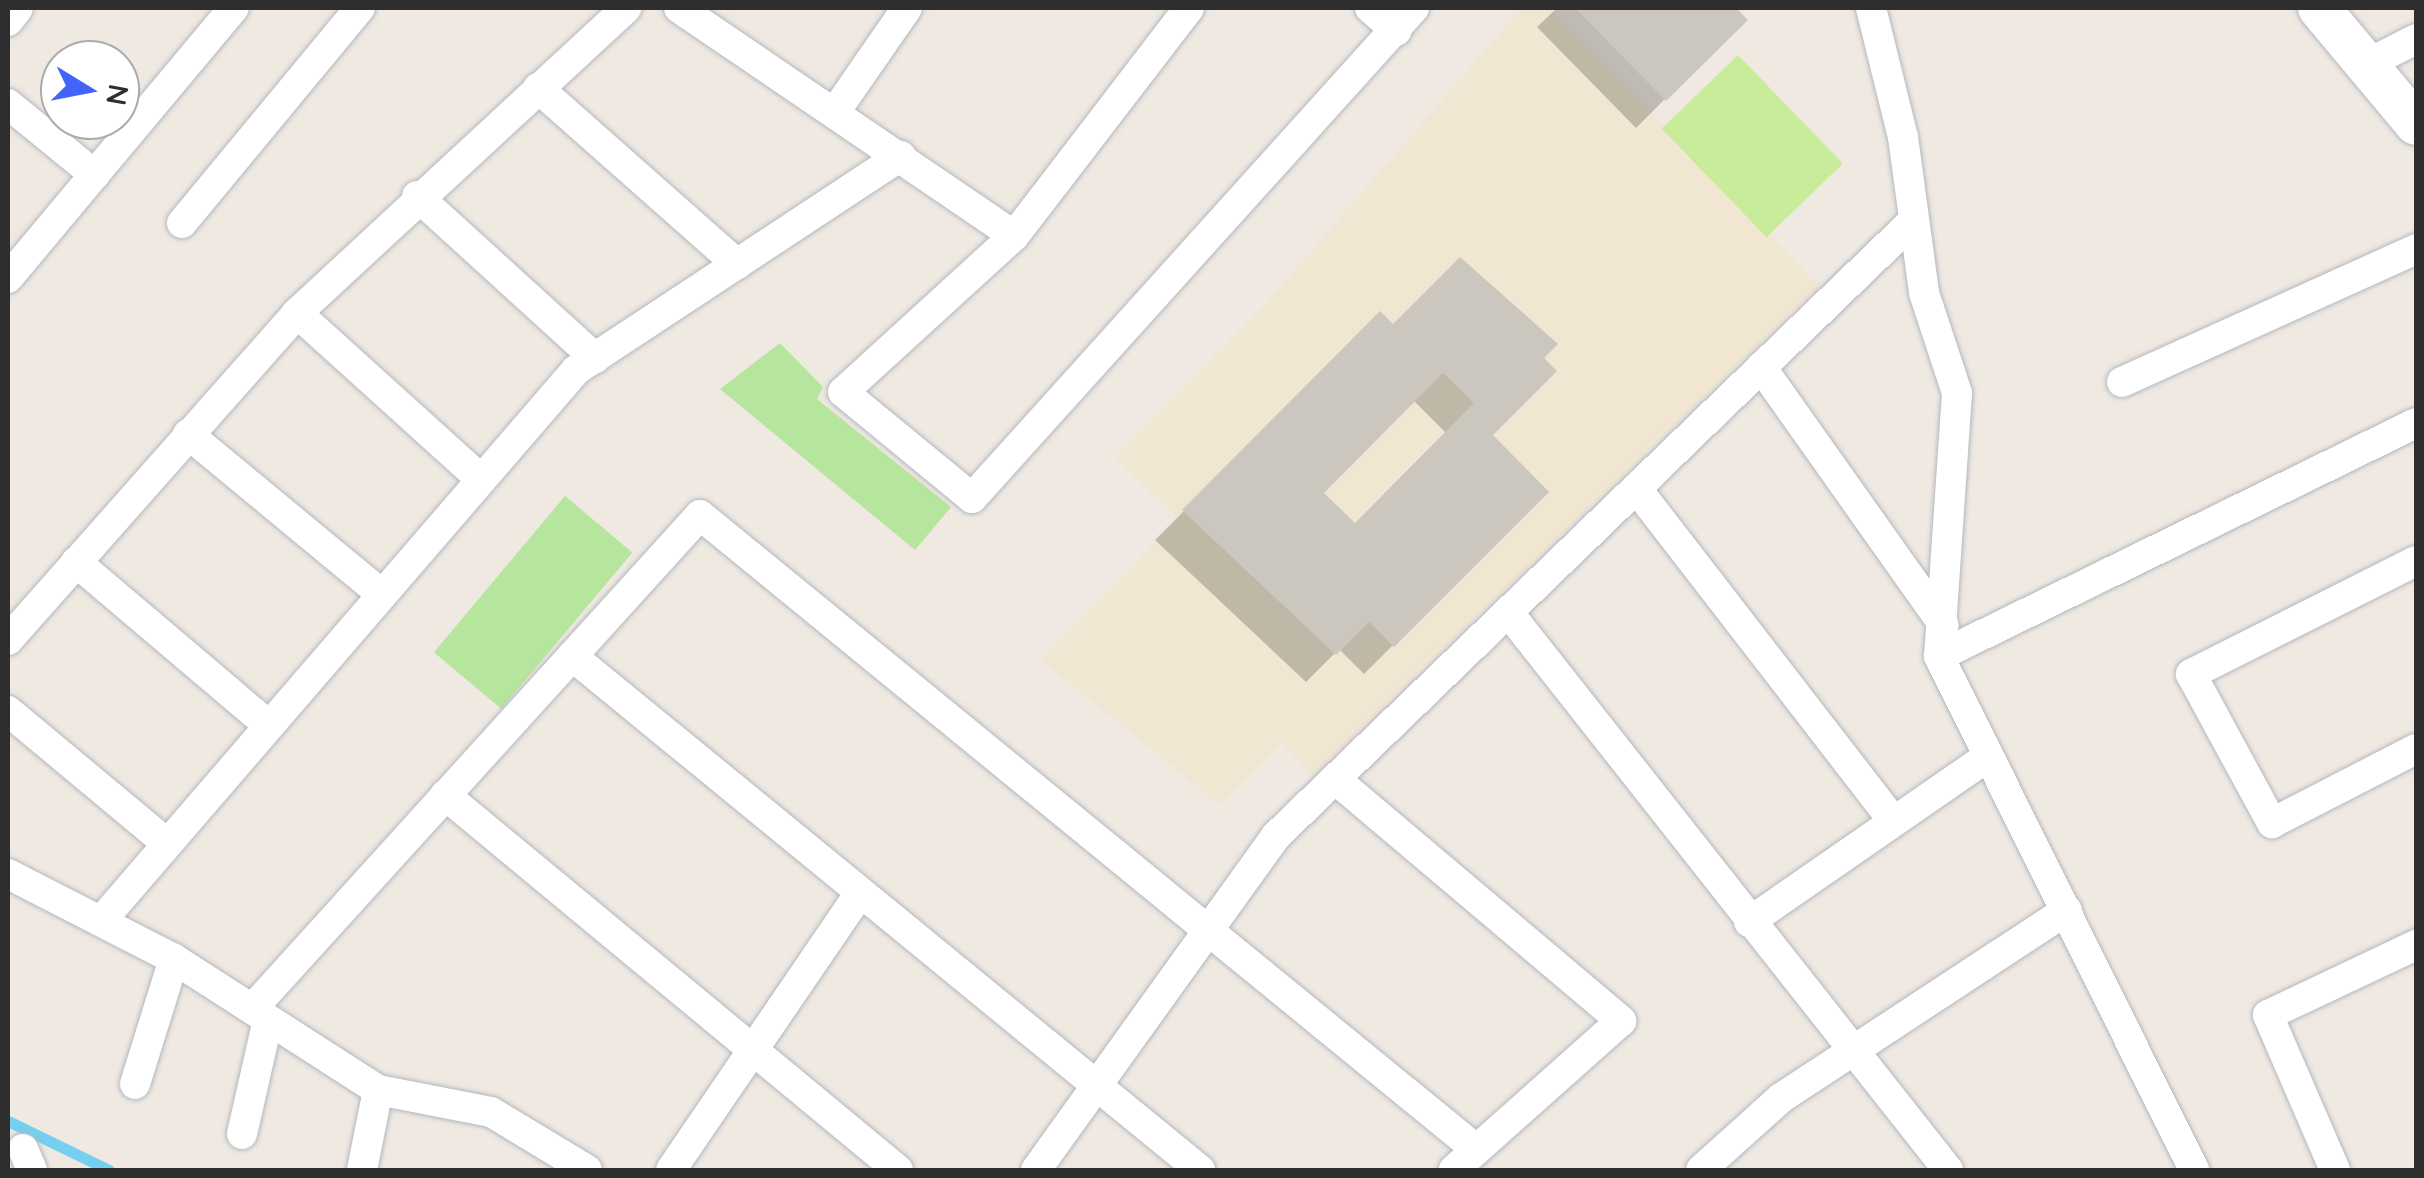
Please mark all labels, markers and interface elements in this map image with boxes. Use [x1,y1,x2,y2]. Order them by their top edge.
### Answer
north arrow [40,40,140,140]
text: N [99,82,137,108]

